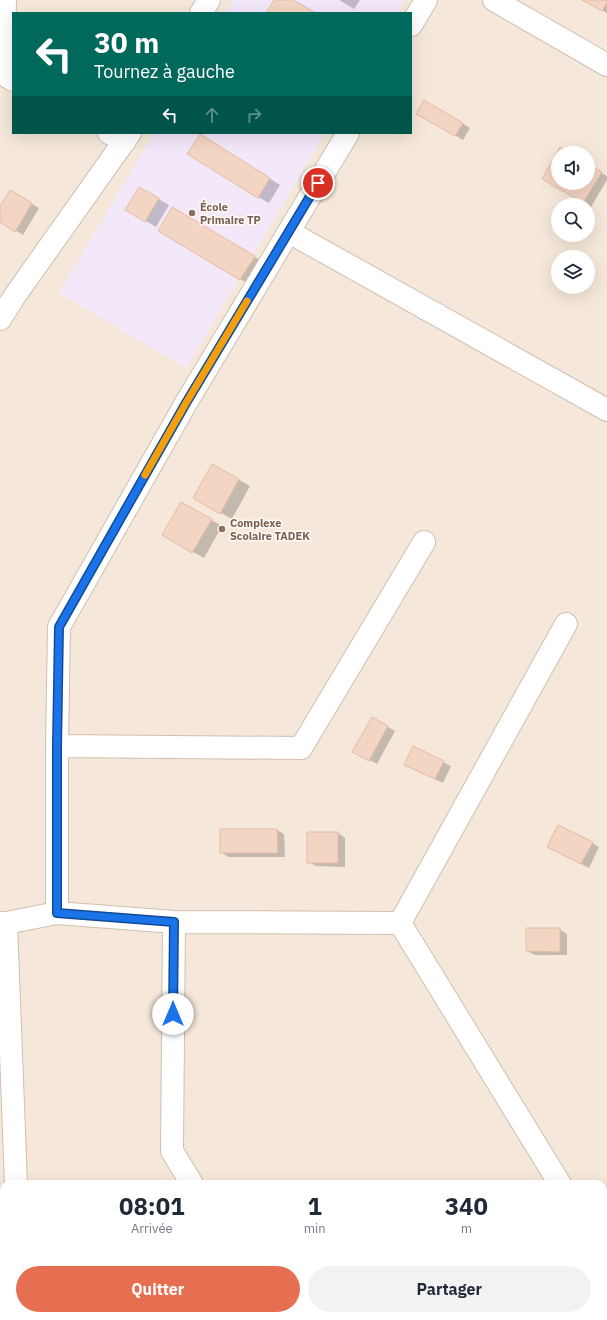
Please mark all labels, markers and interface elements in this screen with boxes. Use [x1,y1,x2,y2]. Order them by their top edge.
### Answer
text: 30 m [94,24,159,61]
icon: left [28,28,80,80]
text: Tournez à gauche [94,60,235,83]
icon: left [159,104,181,126]
icon: ahead [201,104,223,126]
icon: right [243,104,265,126]
map controls [551,146,595,294]
button: sound [551,146,595,190]
pin [301,166,335,200]
icon: arrive [307,172,329,194]
button: search [551,198,595,242]
place label: École Primaire TP [200,199,261,227]
marker: École Primaire TP [187,208,197,218]
button: layers [551,250,595,294]
place label: Complexe Scolaire TADEK [230,516,310,543]
marker: Complexe Scolaire TADEK [217,524,227,534]
position arrow [152,993,194,1035]
text: 08:01 [119,1190,185,1222]
text: 1 [307,1190,322,1222]
text: 340 [445,1190,488,1222]
text: Arrivée [131,1220,173,1237]
text: min [304,1220,326,1237]
text: m [461,1220,472,1237]
button: Quitter [16,1266,300,1312]
button: Partager [308,1266,591,1312]

